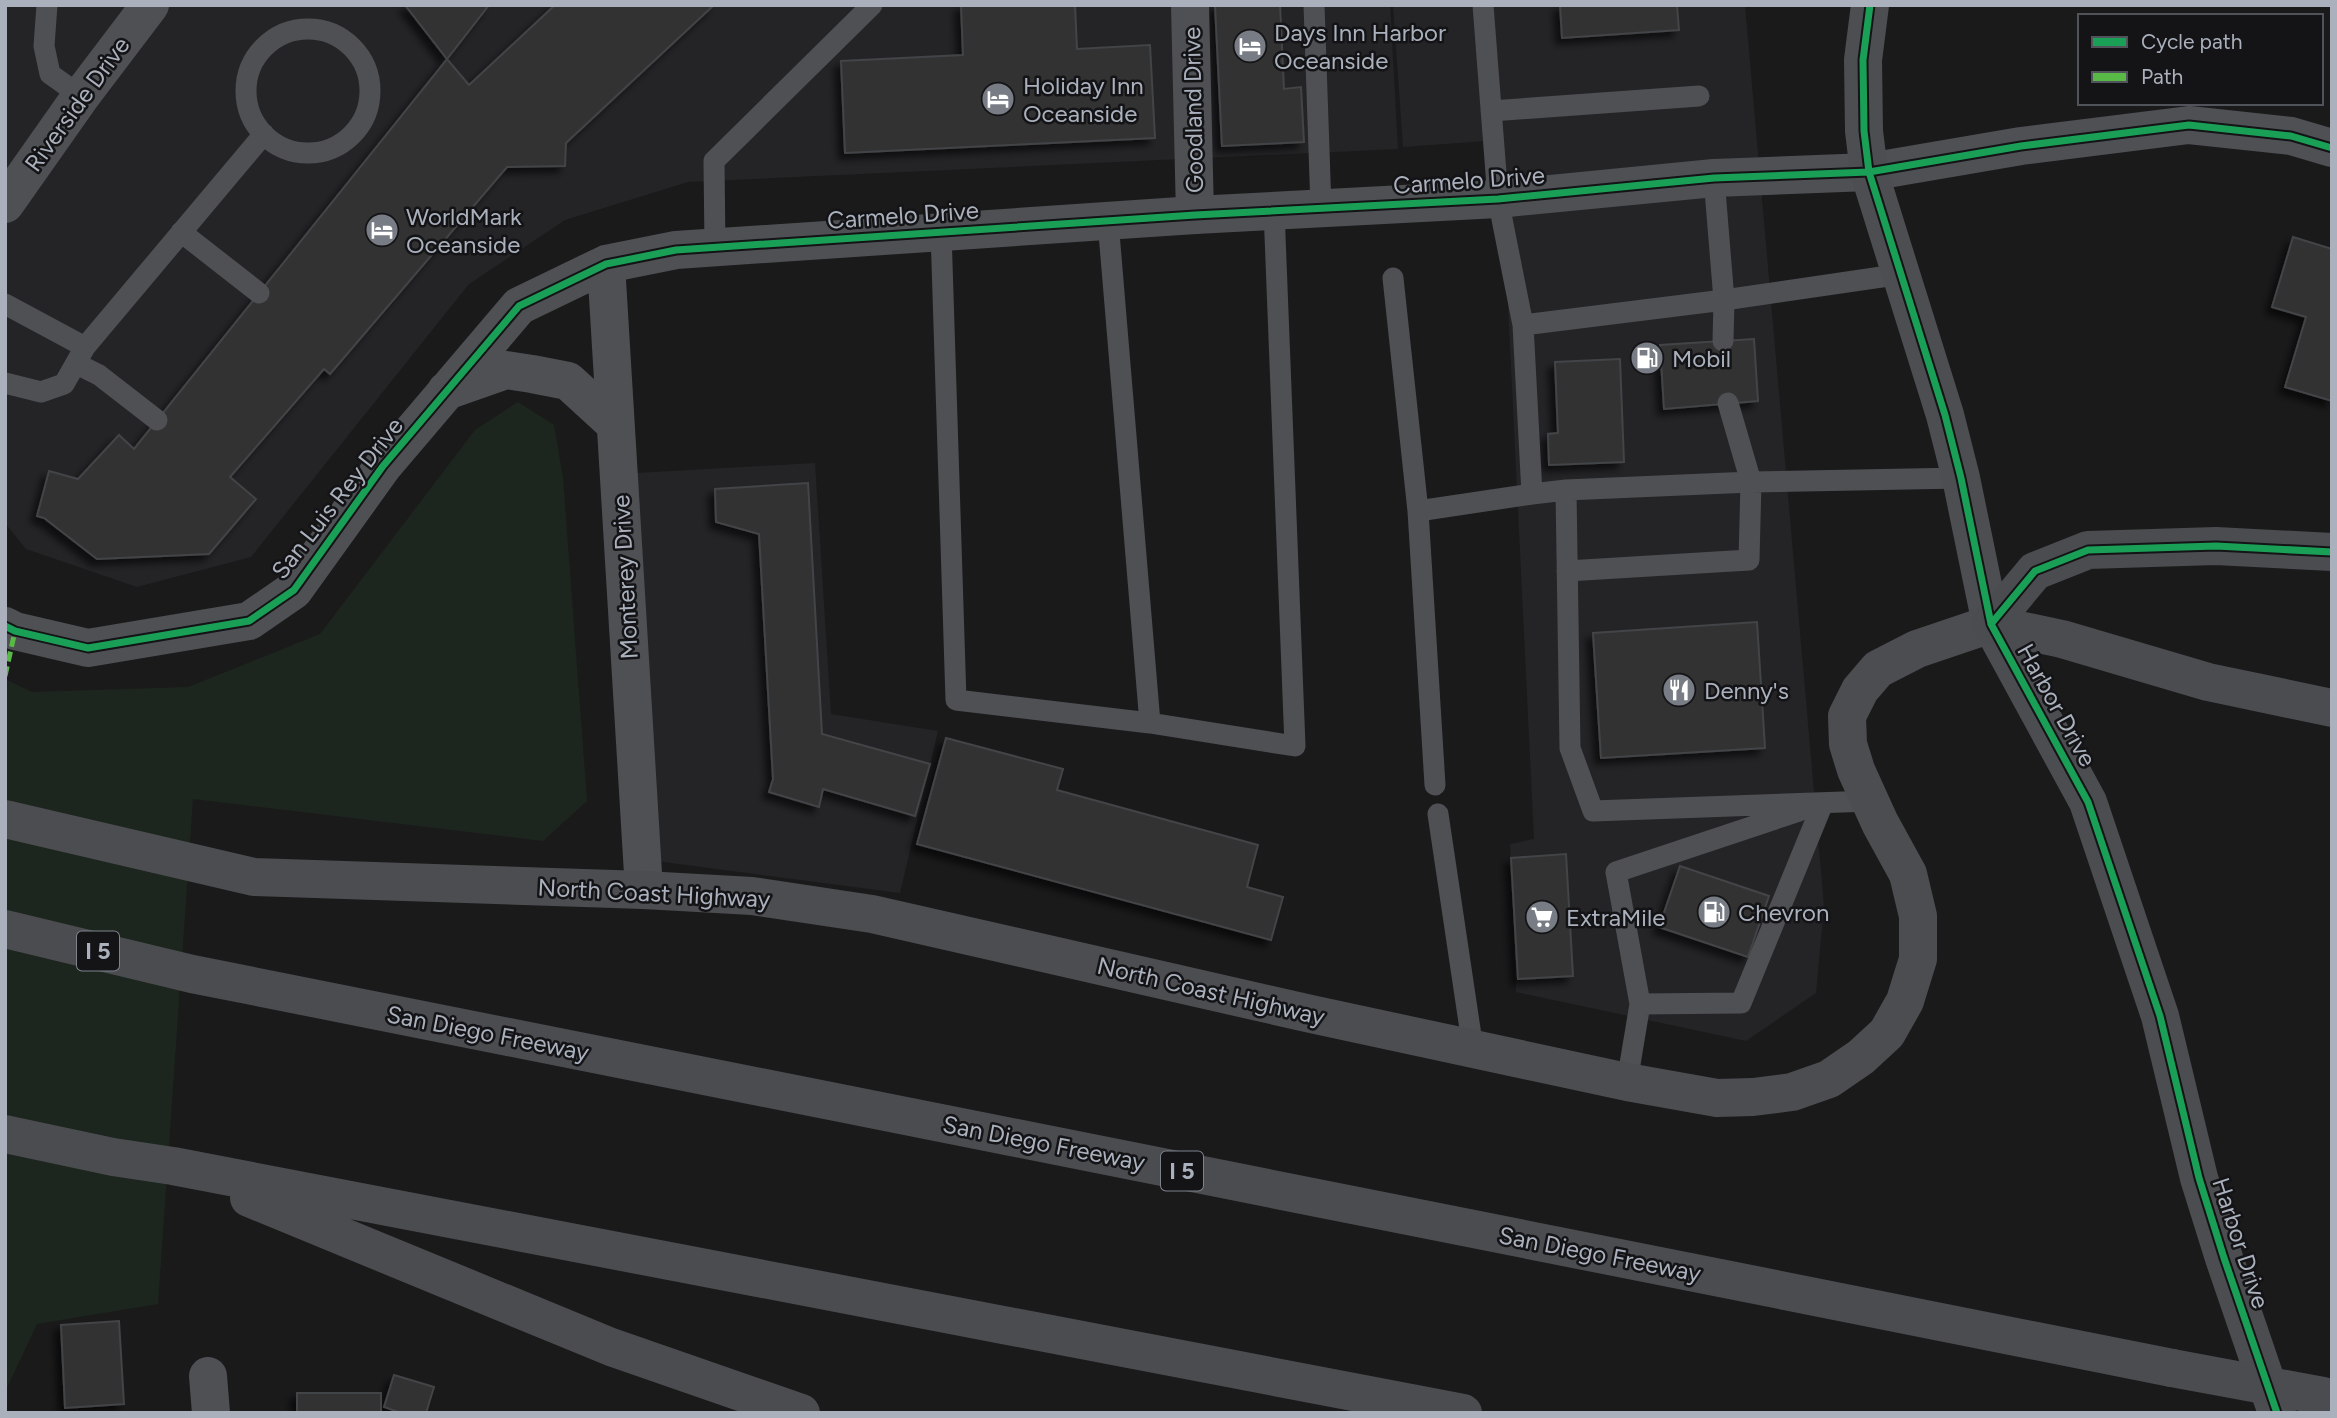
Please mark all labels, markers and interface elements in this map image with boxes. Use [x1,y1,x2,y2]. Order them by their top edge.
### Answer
legend [2078,14,2323,105]
place label: Days Inn Harbor Oceanside [1274,18,1446,75]
street label: Goodland Drive [1177,26,1209,194]
hotel icon: Days Inn Harbor Oceanside [1231,27,1269,65]
text: Cycle path [2141,29,2242,54]
street label: Riverside Drive [18,31,136,177]
text: Path [2141,64,2183,89]
place label: Holiday Inn Oceanside [1023,71,1144,128]
hotel icon: Holiday Inn Oceanside [979,80,1017,118]
street label: Carmelo Drive [1392,160,1546,200]
street label: Carmelo Drive [826,195,980,235]
place label: WorldMark Oceanside [406,202,522,259]
hotel icon: WorldMark Oceanside [363,211,401,249]
fuel station icon: Mobil [1628,339,1666,377]
place label: Mobil [1672,344,1731,373]
street label: San Luis Rey Drive [265,412,409,584]
street label: Monterey Drive [606,494,644,660]
street label: Harbor Drive [2011,639,2103,771]
restaurant icon: Denny's [1660,671,1698,709]
place label: Denny's [1704,676,1789,705]
street label: North Coast Highway [537,872,771,914]
fuel station icon: Chevron [1695,893,1733,931]
supermarket icon: ExtraMile [1523,898,1561,936]
place label: Chevron [1738,898,1829,927]
place label: ExtraMile [1566,903,1665,932]
road number: I 5 [77,932,119,970]
street label: North Coast Highway [1094,951,1328,1031]
street label: San Diego Freeway [384,999,592,1067]
street label: San Diego Freeway [940,1109,1148,1177]
road number: I 5 [1161,1152,1203,1190]
street label: Harbor Drive [2206,1174,2276,1312]
street label: San Diego Freeway [1496,1220,1704,1288]

